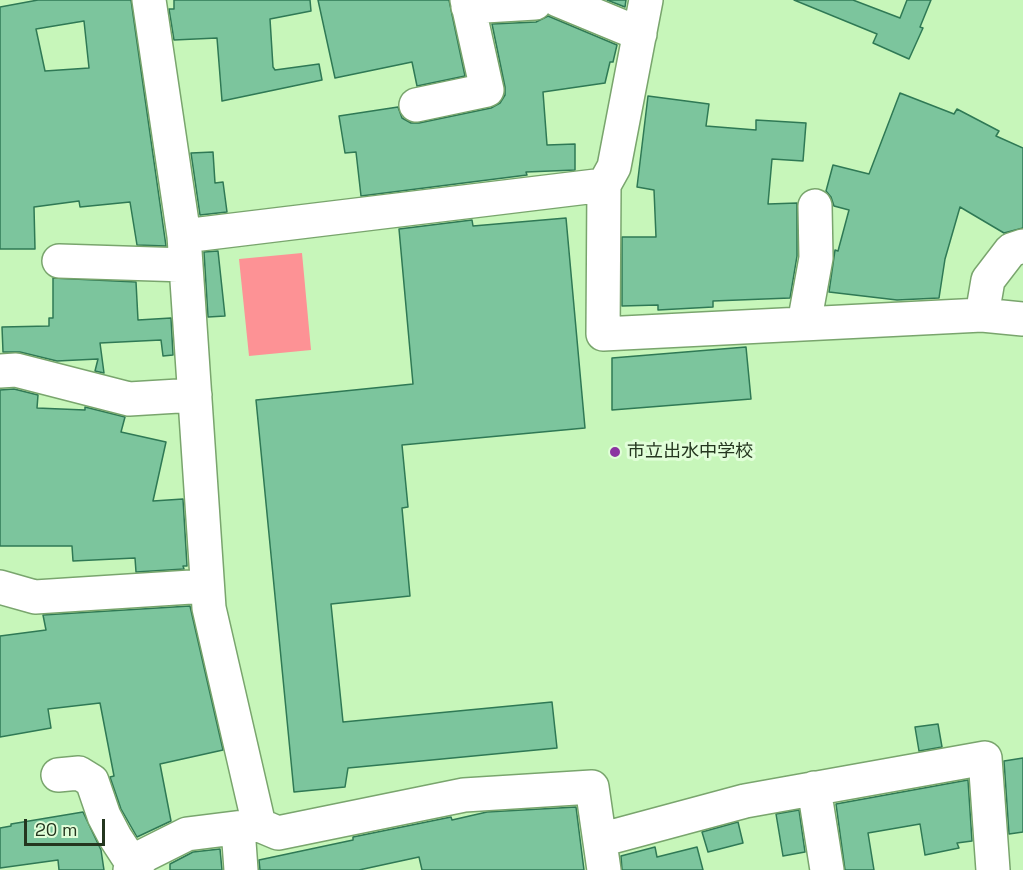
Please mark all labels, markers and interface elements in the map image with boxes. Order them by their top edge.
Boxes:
place label: 市立出水中学校 [627,441,753,463]
marker: 市立出水中学校 [608,445,622,459]
scale bar [27,807,108,845]
text: 20 m [35,818,78,841]

